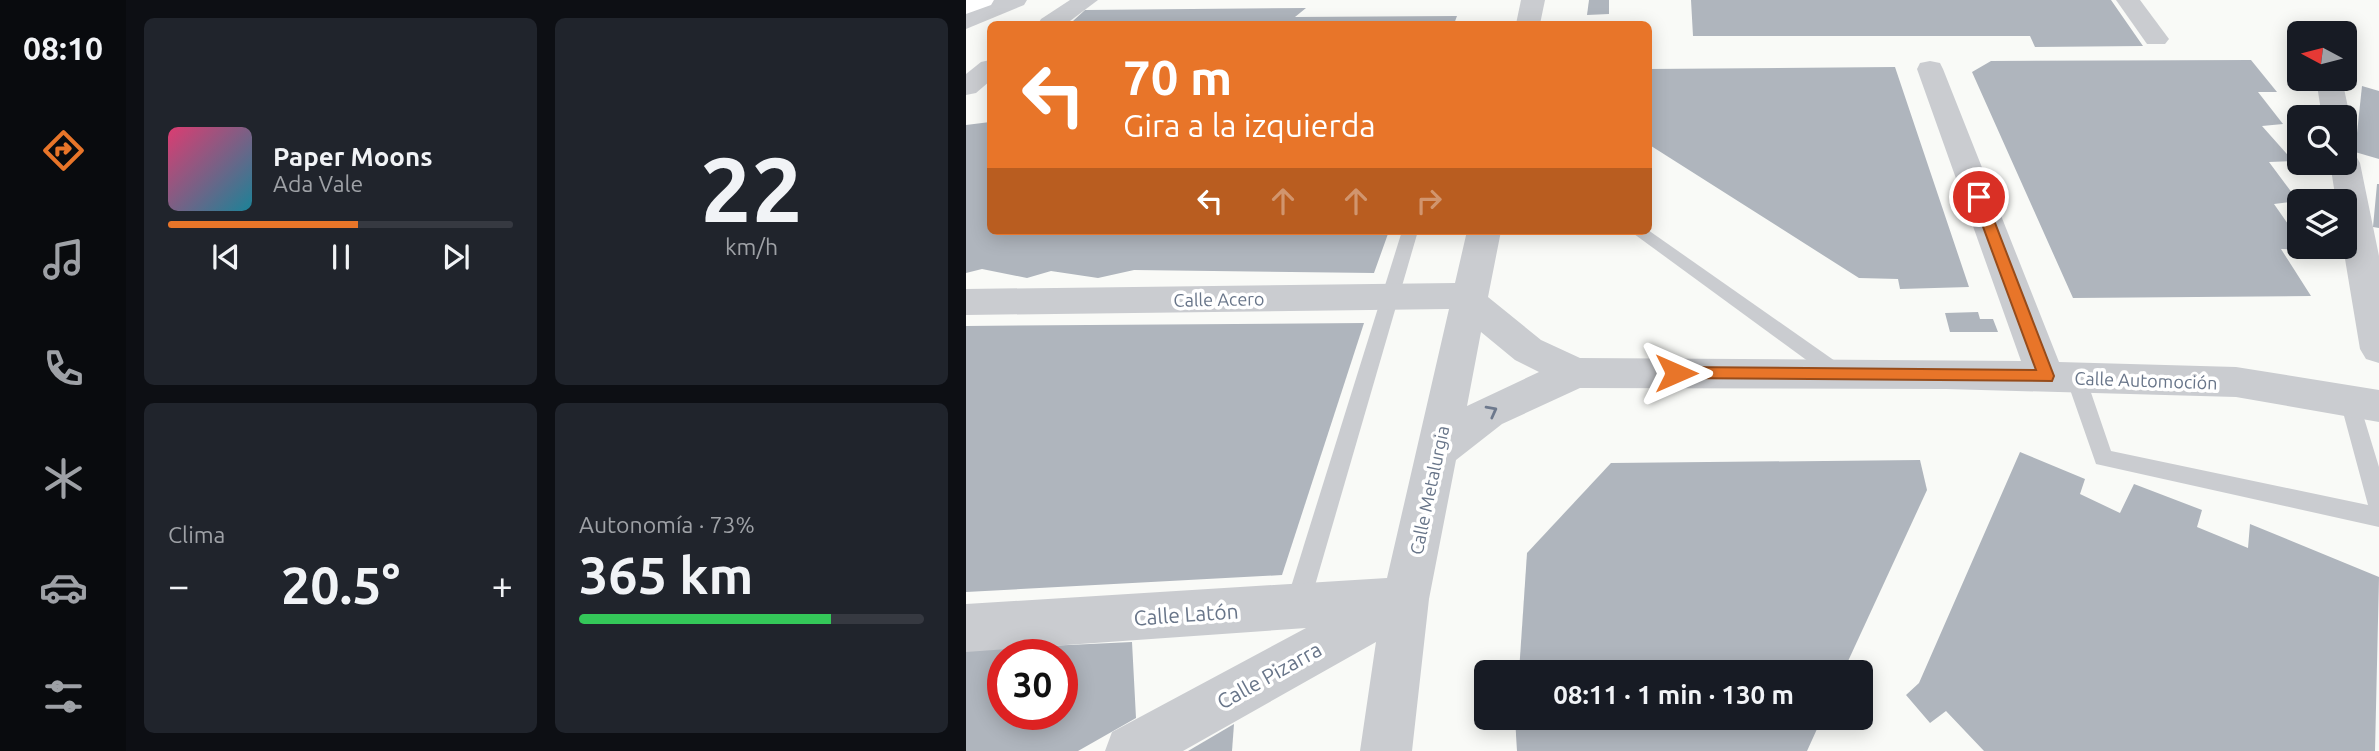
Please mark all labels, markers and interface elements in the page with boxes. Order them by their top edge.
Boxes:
north arrow [2287,21,2357,91]
map controls [2287,21,2357,259]
text: 08:10 [23,30,103,66]
icon: left [1008,49,1099,140]
text: 70 m [1123,49,1232,104]
button: search [2287,105,2357,175]
text: Gira a la izquierda [1123,107,1376,143]
icon: directions [39,126,88,175]
text: 22 [700,137,803,239]
text: Paper Moons [273,142,432,171]
pin [1949,167,2009,227]
text: Ada Vale [273,171,363,196]
icon: arrive [1960,178,1998,216]
icon: left [1191,182,1229,220]
icon: ahead [1264,182,1302,220]
icon: ahead [1337,182,1375,220]
icon: right [1410,182,1448,220]
button: layers [2287,189,2357,259]
text: km/h [725,234,778,259]
icon: music [39,235,88,284]
icon: previous [207,238,245,276]
icon: pause [322,238,360,276]
icon: next [437,238,475,276]
street label: Calle Acero [1173,288,1265,310]
position arrow [1639,336,1713,410]
icon: phone [39,344,88,393]
street label: Calle Automoción [2074,368,2218,392]
one-way arrow [1485,406,1497,420]
street label: Calle Metalurgia [1406,424,1452,556]
icon: climate [39,454,88,503]
text: Autonomía · 73% [579,512,755,537]
text: Clima [168,522,225,547]
text: 365 km [579,546,753,604]
text: 20.5° [281,556,400,614]
icon: car [39,563,88,612]
text: − [168,564,189,606]
text: + [492,564,513,606]
street label: Calle Latón [1133,598,1239,630]
street label: Calle Pizarra [1213,636,1325,714]
speed limit sign: 30 [987,639,1078,730]
icon: filters [39,672,88,721]
text: 08:11 · 1 min · 130 m [1553,680,1794,709]

